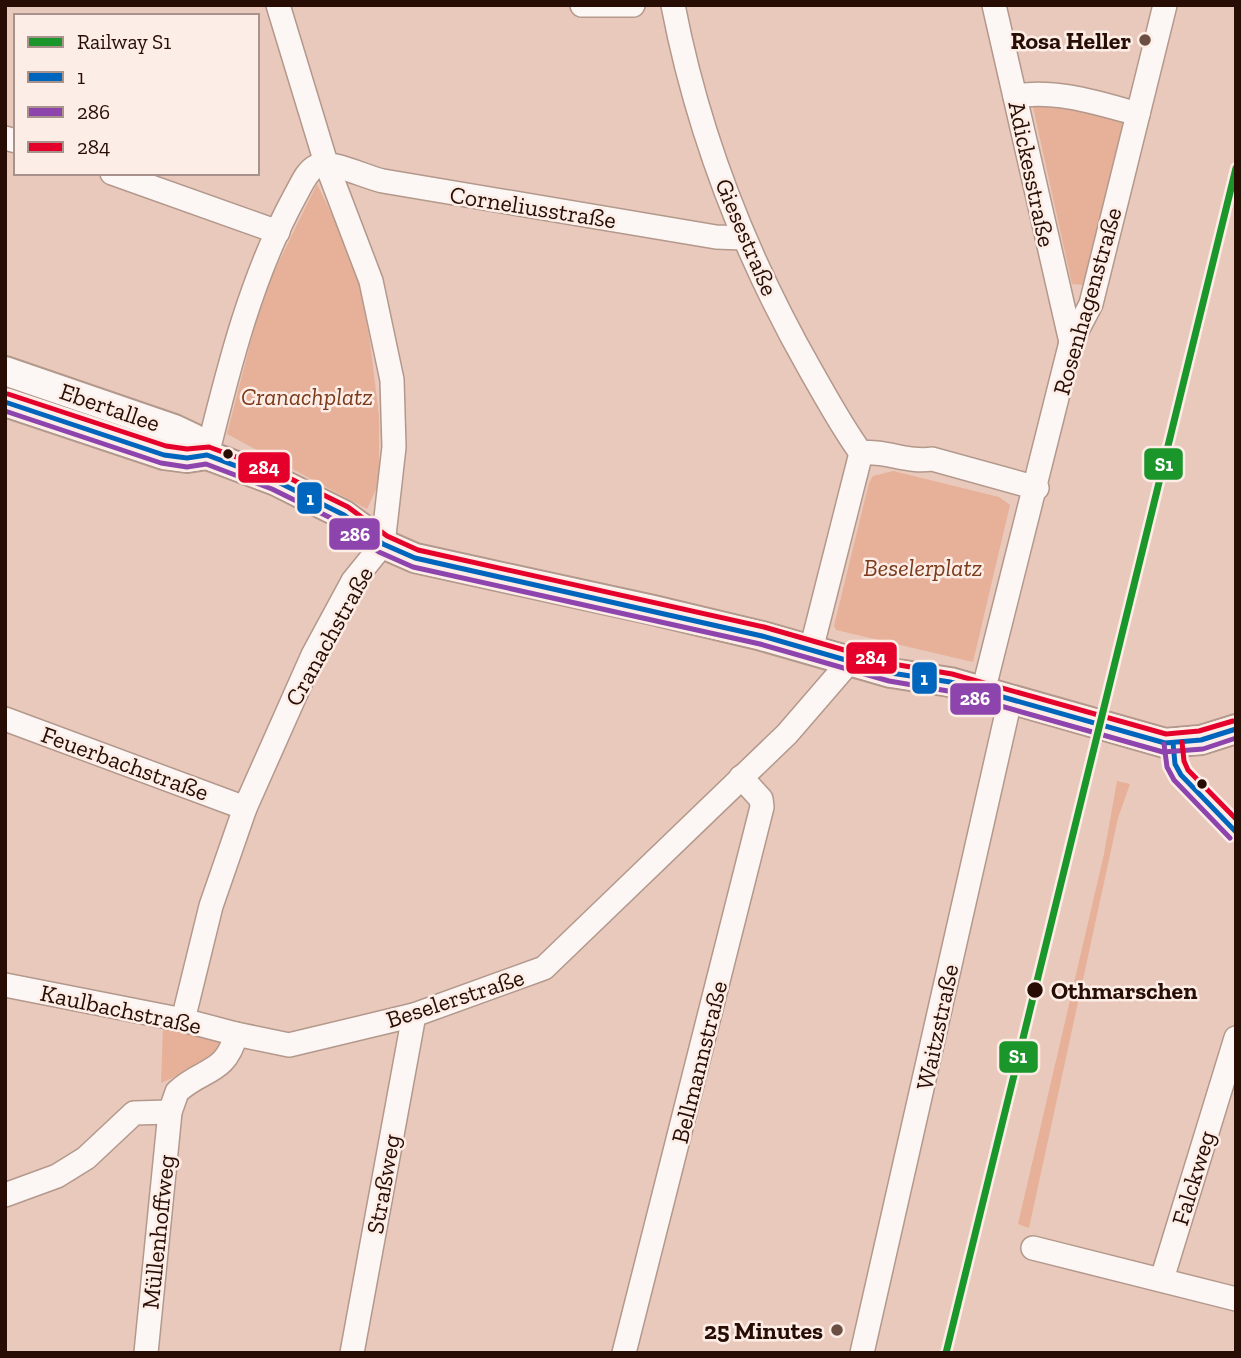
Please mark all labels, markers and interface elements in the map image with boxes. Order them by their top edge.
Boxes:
legend [14,14,259,175]
place label: Rosa Heller [1010,26,1131,55]
text: Railway S1 [77,29,171,54]
marker: Rosa Heller [1137,32,1153,48]
text: 1 [77,64,85,89]
text: 286 [77,99,110,124]
street label: Adickesstraße [1002,99,1062,249]
text: 284 [77,134,110,159]
street label: Giesestraße [709,174,785,300]
street label: Corneliusstraße [448,180,618,234]
street label: Rosenhagenstraße [1046,204,1128,398]
street label: Ebertallee [56,376,164,438]
park label: Cranachplatz [241,382,373,411]
unlabelled marker [221,447,235,461]
line badge: S1 [1143,447,1184,481]
line badge: 284 [237,451,291,484]
text: S1 [1155,453,1173,476]
text: 284 [248,456,280,479]
line badge: 1 [296,481,323,515]
text: 1 [306,487,314,510]
line badge: 286 [328,517,381,551]
text: 286 [340,523,370,546]
park label: Beselerplatz [864,553,982,582]
street label: Cranachstraße [279,561,379,711]
line badge: 284 [845,641,898,675]
text: 284 [855,646,887,669]
line badge: 1 [911,661,938,695]
text: 1 [920,667,928,690]
line badge: 286 [949,682,1002,716]
text: 286 [960,687,990,710]
street label: Feuerbachstraße [37,719,213,807]
unlabelled marker [1195,777,1209,791]
street label: Beselerstraße [382,962,528,1034]
street label: Waitzstraße [910,962,964,1092]
place label: Othmarschen [1051,976,1197,1005]
street label: Kaulbachstraße [38,978,204,1040]
street label: Bellmannstraße [665,978,733,1146]
marker: Othmarschen [1025,980,1045,1000]
line badge: S1 [998,1040,1039,1074]
text: S1 [1009,1045,1027,1068]
street label: Falckweg [1165,1127,1221,1229]
street label: Straßweg [360,1132,406,1236]
street label: Müllenhoffweg [135,1153,181,1311]
place label: 25 Minutes [704,1316,823,1345]
marker: 25 Minutes [829,1322,845,1338]

